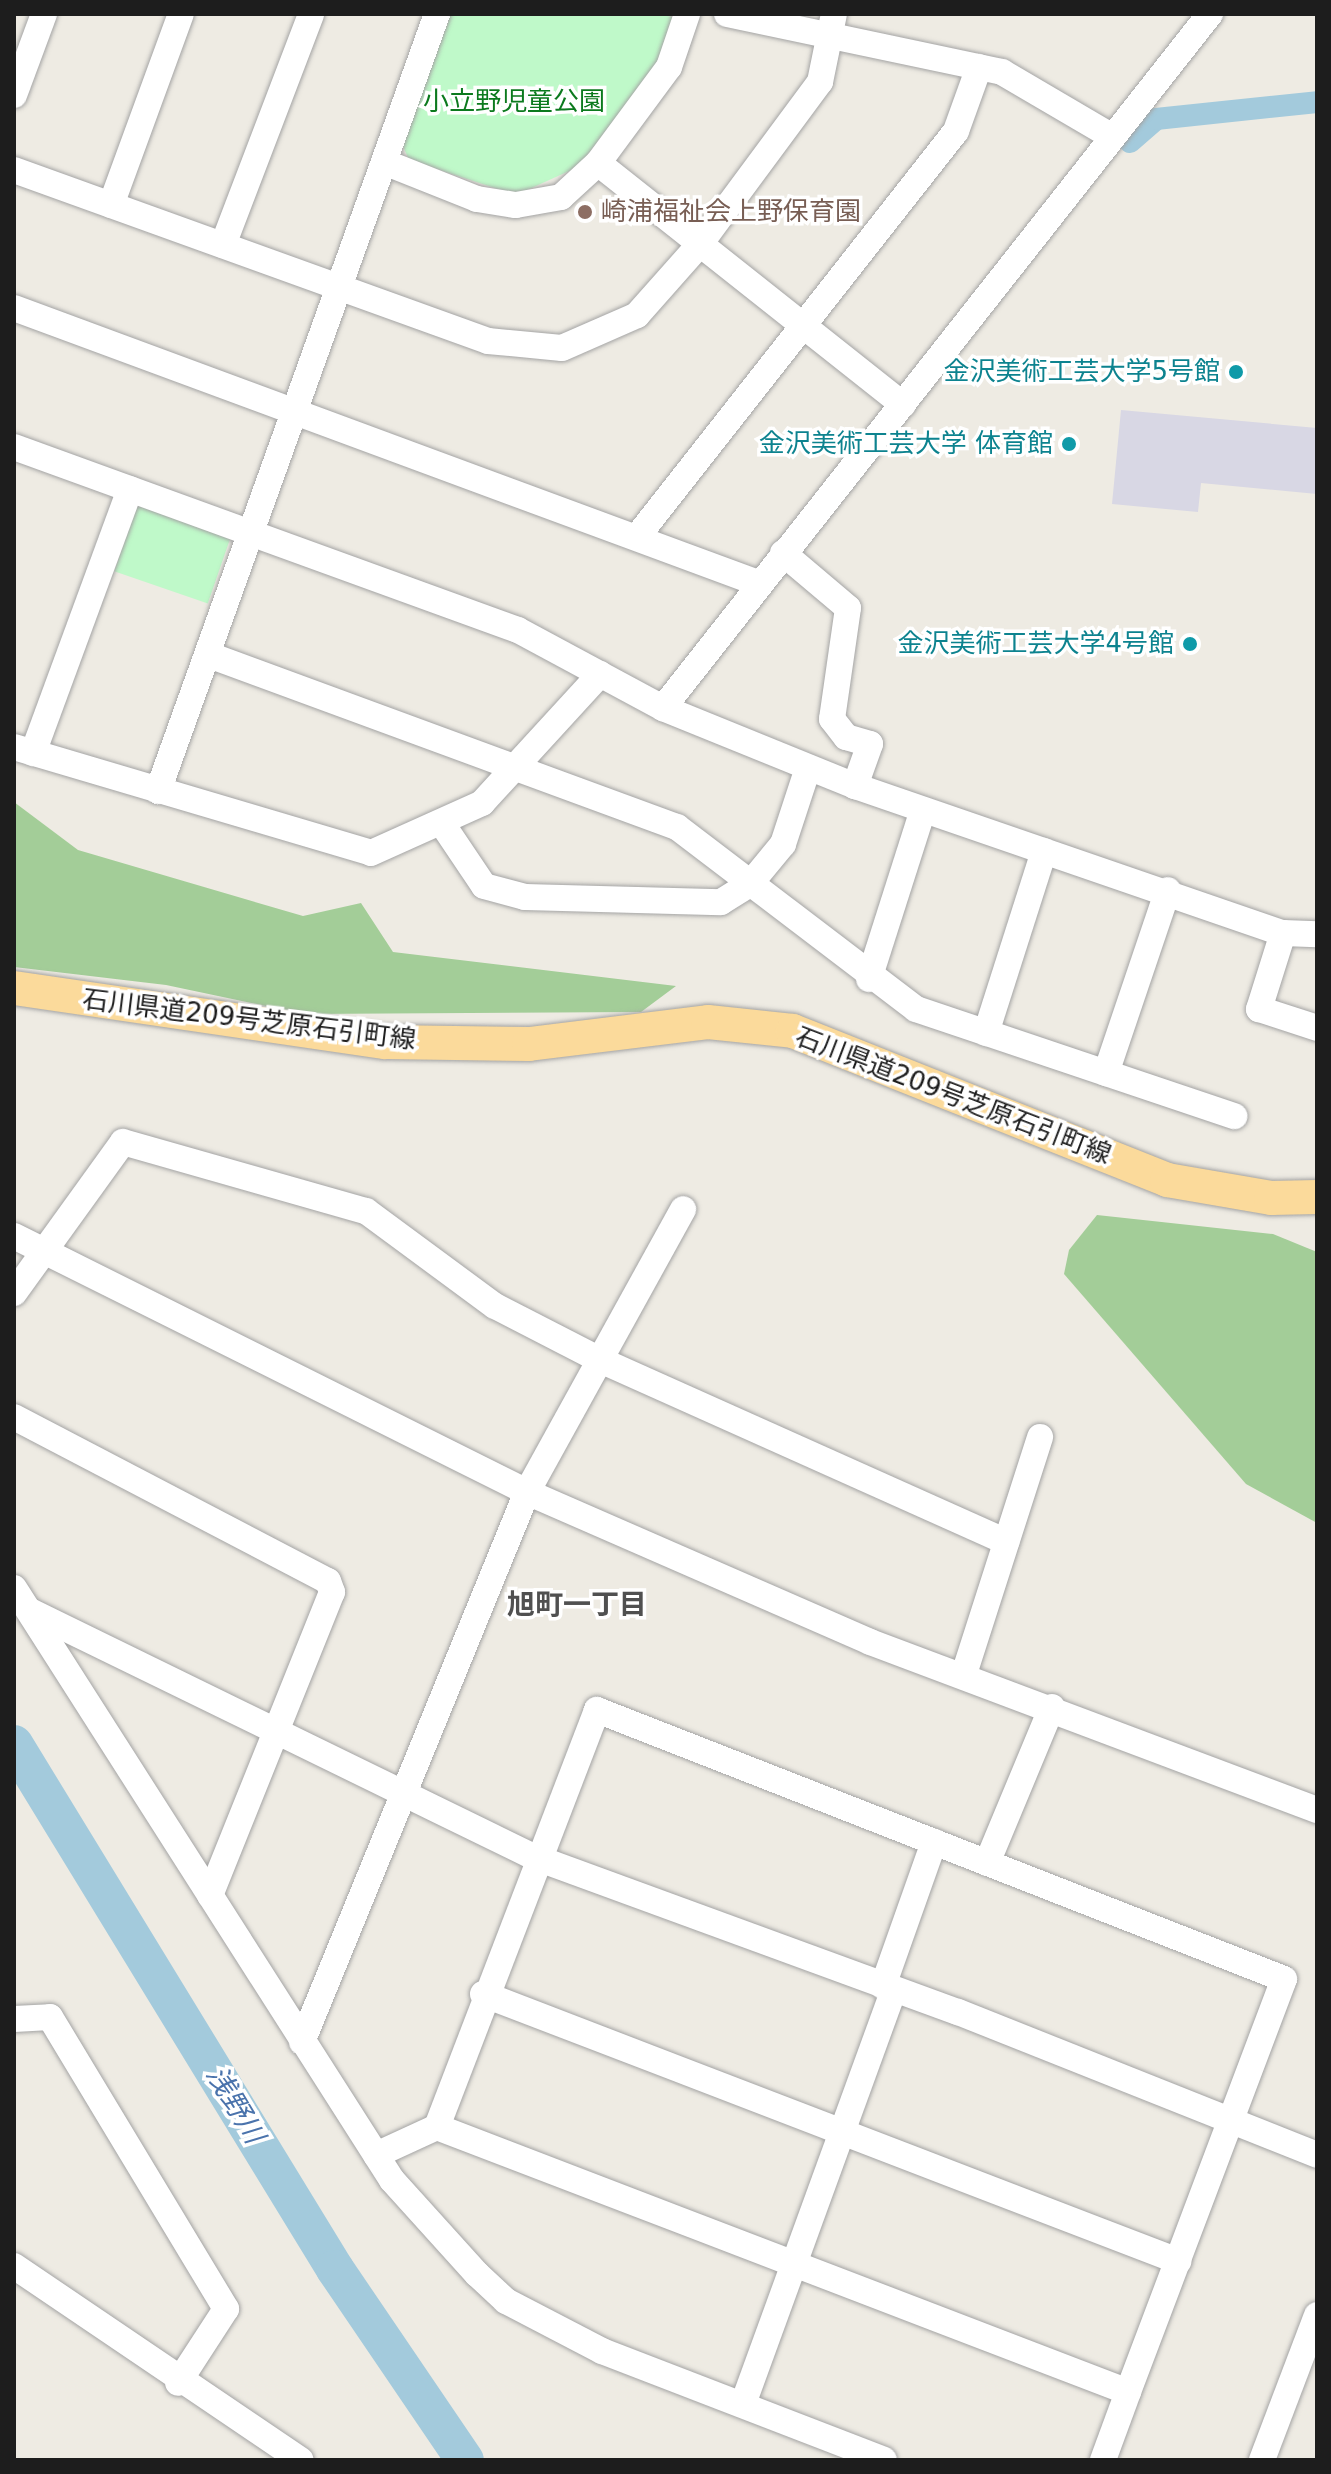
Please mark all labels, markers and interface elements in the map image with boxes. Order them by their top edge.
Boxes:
park label: 小立野児童公園 [423,86,605,118]
place label: 崎浦福祉会上野保育園 [601,196,861,228]
marker: 崎浦福祉会上野保育園 [576,203,594,221]
place label: 金沢美術工芸大学5号館 [943,356,1220,388]
marker: 金沢美術工芸大学5号館 [1227,363,1245,381]
place label: 金沢美術工芸大学 体育館 [759,428,1053,460]
marker: 金沢美術工芸大学 体育館 [1060,435,1078,453]
place label: 金沢美術工芸大学4号館 [897,628,1174,660]
marker: 金沢美術工芸大学4号館 [1181,635,1199,653]
street label: 石川県道209号芝原石引町線 [81,984,417,1056]
street label: 石川県道209号芝原石引町線 [791,1021,1115,1171]
district label: 旭町一丁目 [507,1588,647,1622]
water label: 浅野川 [199,2060,271,2150]

